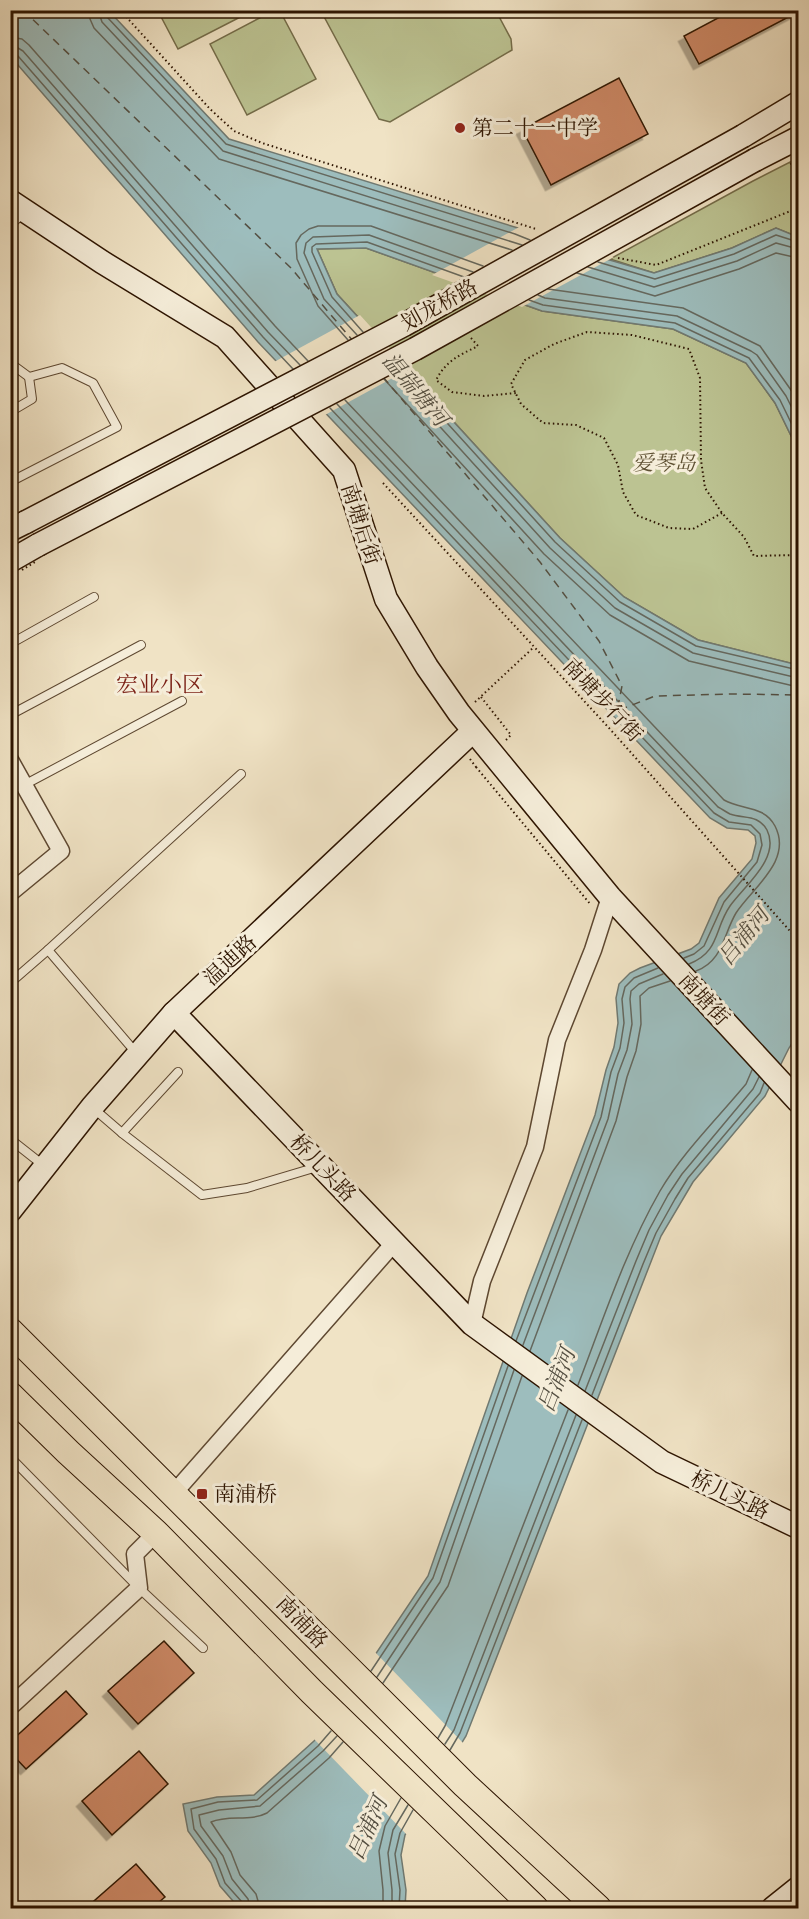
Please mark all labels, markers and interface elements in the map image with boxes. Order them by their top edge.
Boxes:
place label: 第二十一中学 [472,114,598,142]
marker: 第二十一中学 [453,121,467,135]
street label: 划龙桥路 [395,272,483,338]
water label: 温瑞塘河 [375,346,458,436]
park label: 爱琴岛 [633,449,696,477]
street label: 南塘后街 [335,480,387,568]
street label: 南塘步行街 [557,652,649,748]
district label: 宏业小区 [116,670,204,700]
water label: 吕浦河 [711,898,779,972]
street label: 温迪路 [197,928,263,992]
street label: 南塘街 [672,966,736,1032]
street label: 桥儿头路 [284,1128,362,1208]
water label: 吕浦河 [531,1340,584,1417]
street label: 桥儿头路 [686,1465,774,1525]
place label: 南浦桥 [214,1480,277,1508]
marker: 南浦桥 [195,1487,209,1501]
street label: 南浦路 [270,1590,334,1654]
water label: 吕浦河 [341,1789,397,1865]

